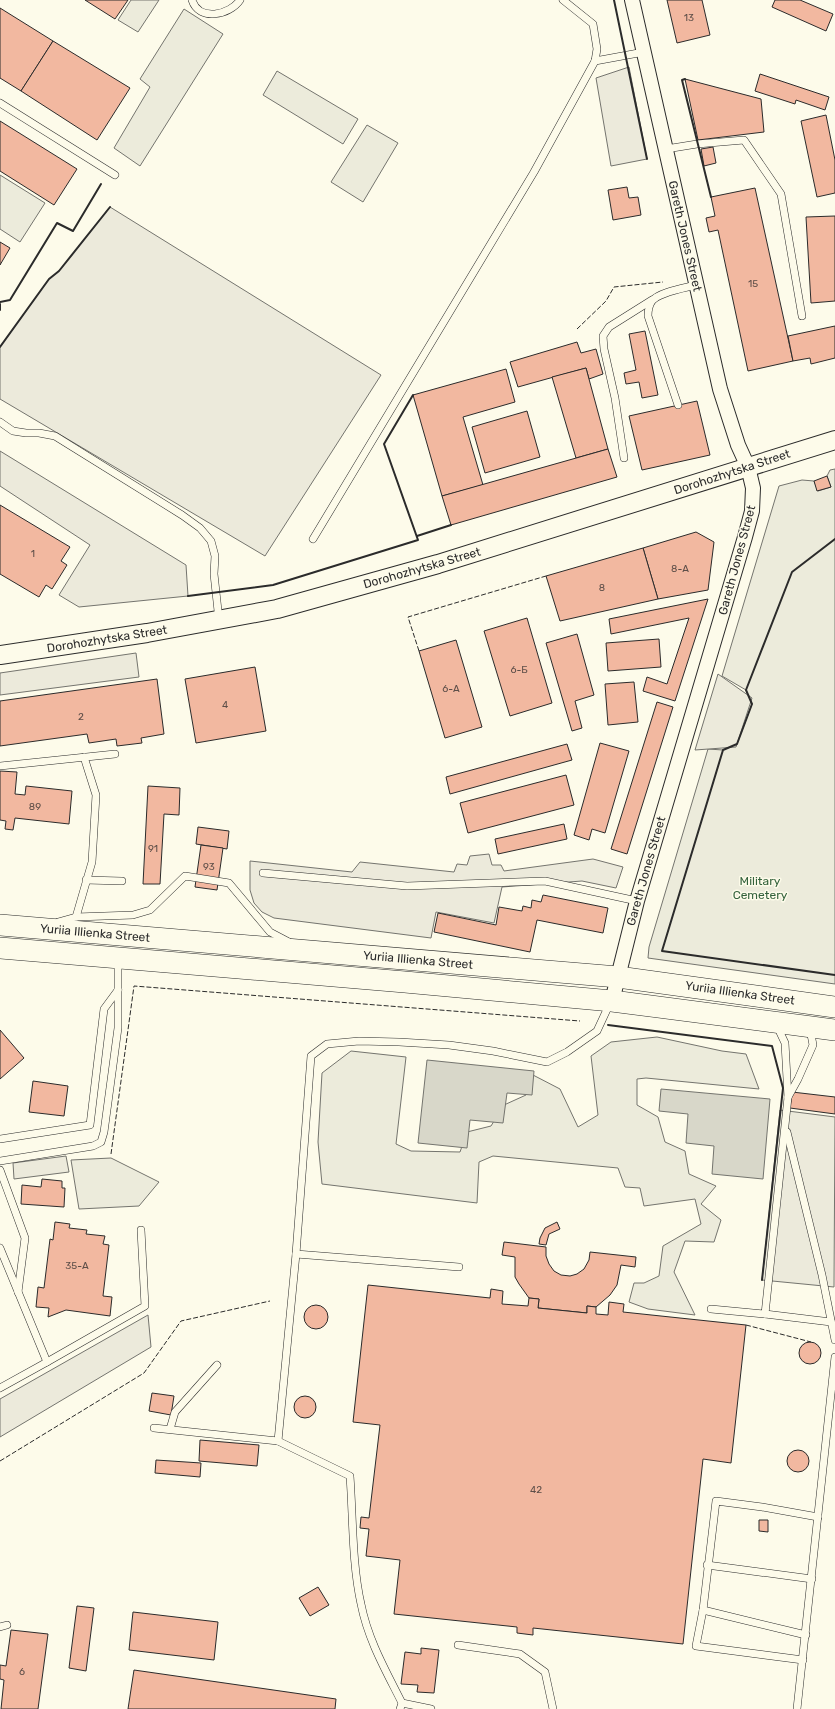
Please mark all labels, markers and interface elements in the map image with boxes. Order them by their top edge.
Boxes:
house number: 13 [684,12,694,24]
street label: Gareth Jones Street [665,179,705,293]
house number: 15 [748,278,758,290]
street label: Dorohozhytska Street [672,446,792,497]
street label: Gareth Jones Street [716,503,758,616]
street label: Dorohozhytska Street [362,544,483,591]
house number: 1 [31,548,35,560]
house number: 8-А [671,563,689,575]
house number: 8 [599,582,605,594]
street label: Dorohozhytska Street [46,623,168,655]
house number: 6-Б [510,664,528,676]
house number: 6-А [442,683,460,695]
house number: 4 [222,699,228,711]
house number: 2 [78,711,84,723]
house number: 89 [29,801,41,813]
street label: Gareth Jones Street [624,814,668,927]
house number: 91 [148,843,158,855]
house number: 93 [203,861,215,873]
park label: Military Cemetery [733,874,788,902]
street label: Yuriia Illienka Street [39,921,151,945]
street label: Yuriia Illienka Street [362,948,474,972]
street label: Yuriia Illienka Street [684,978,796,1008]
house number: 35-А [65,1260,89,1272]
house number: 42 [530,1484,542,1496]
house number: 6 [19,1666,25,1678]

